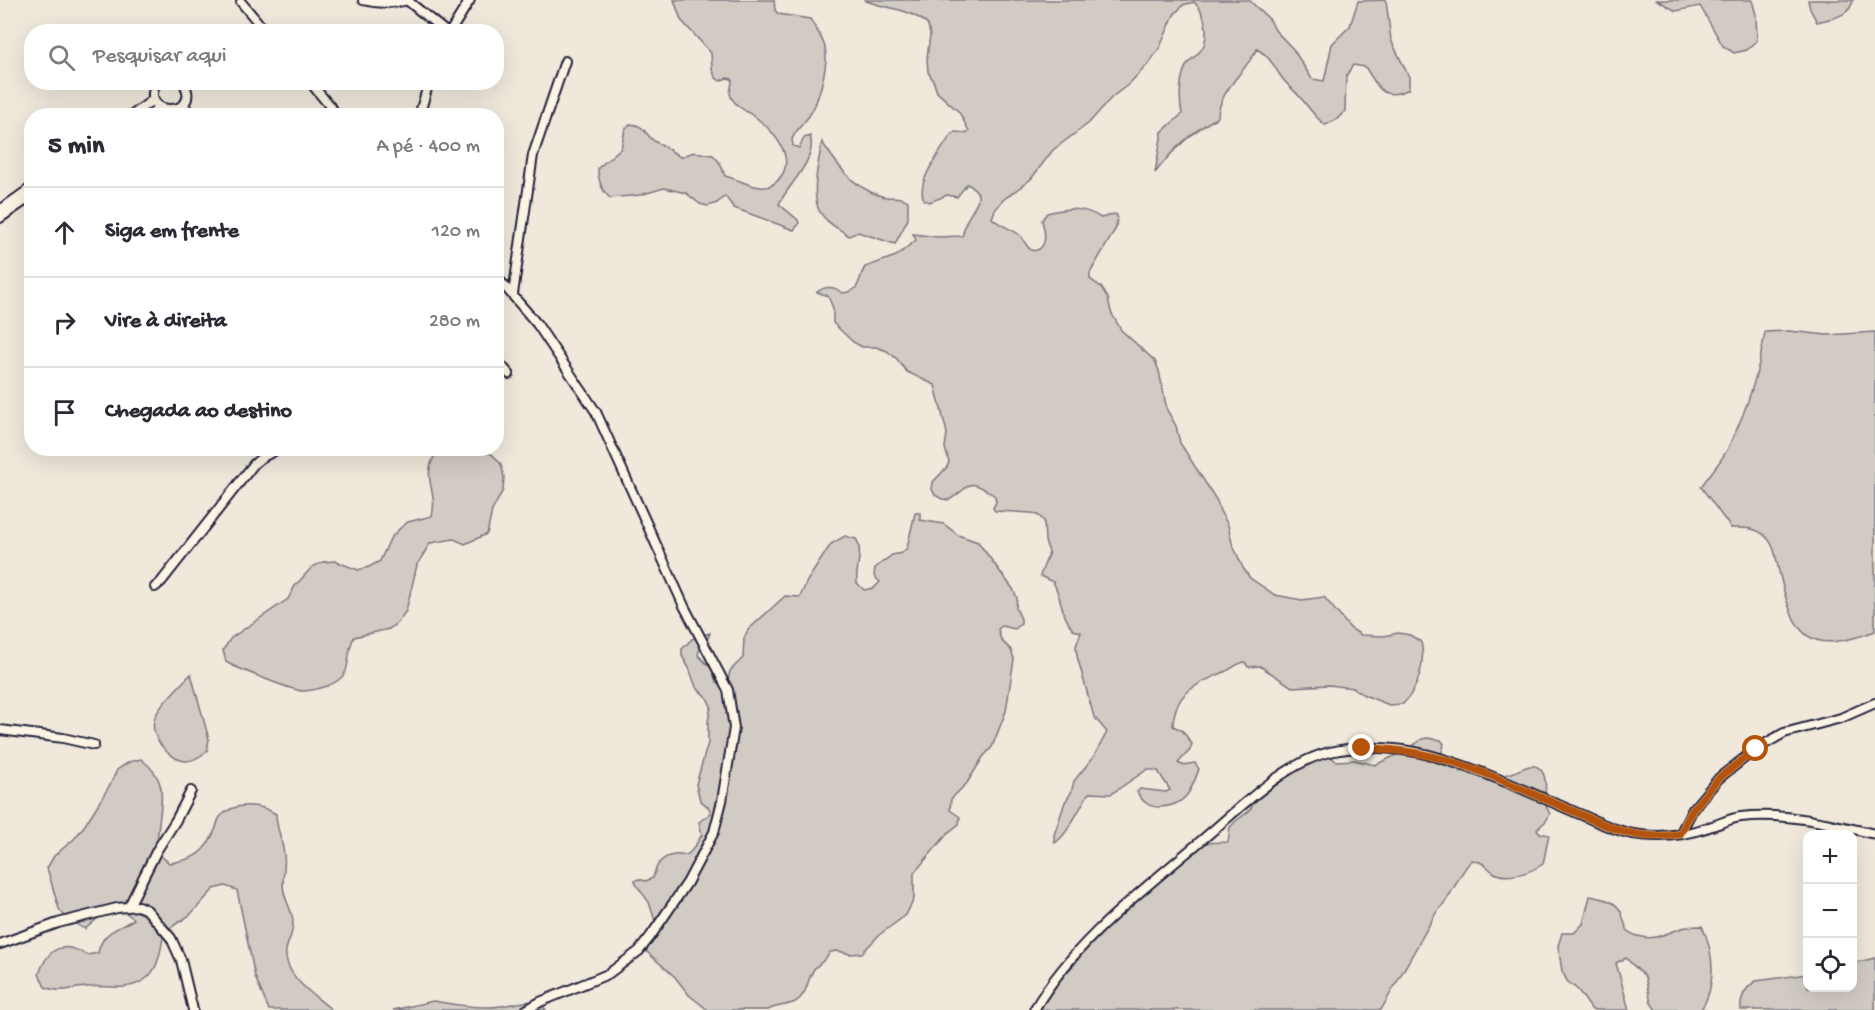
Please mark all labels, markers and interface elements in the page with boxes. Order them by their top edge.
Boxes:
search box [24,24,504,90]
icon: search [45,41,78,74]
text: Pesquisar aqui [93,44,227,70]
text: 5 min [48,132,104,163]
text: A pé · 400 m [376,136,480,159]
icon: ahead [48,216,81,249]
text: Siga em frente [105,219,239,245]
text: 120 m [432,221,480,244]
icon: right [48,306,81,339]
text: Vire à direita [105,309,227,335]
text: 280 m [429,311,480,334]
icon: arrive [48,396,81,429]
text: Chegada ao destino [105,399,292,425]
route end [1348,734,1374,760]
route start [1742,735,1768,761]
map controls [1803,830,1857,992]
button: + [1803,830,1857,884]
button: − [1803,884,1857,938]
button: locate [1803,938,1857,992]

